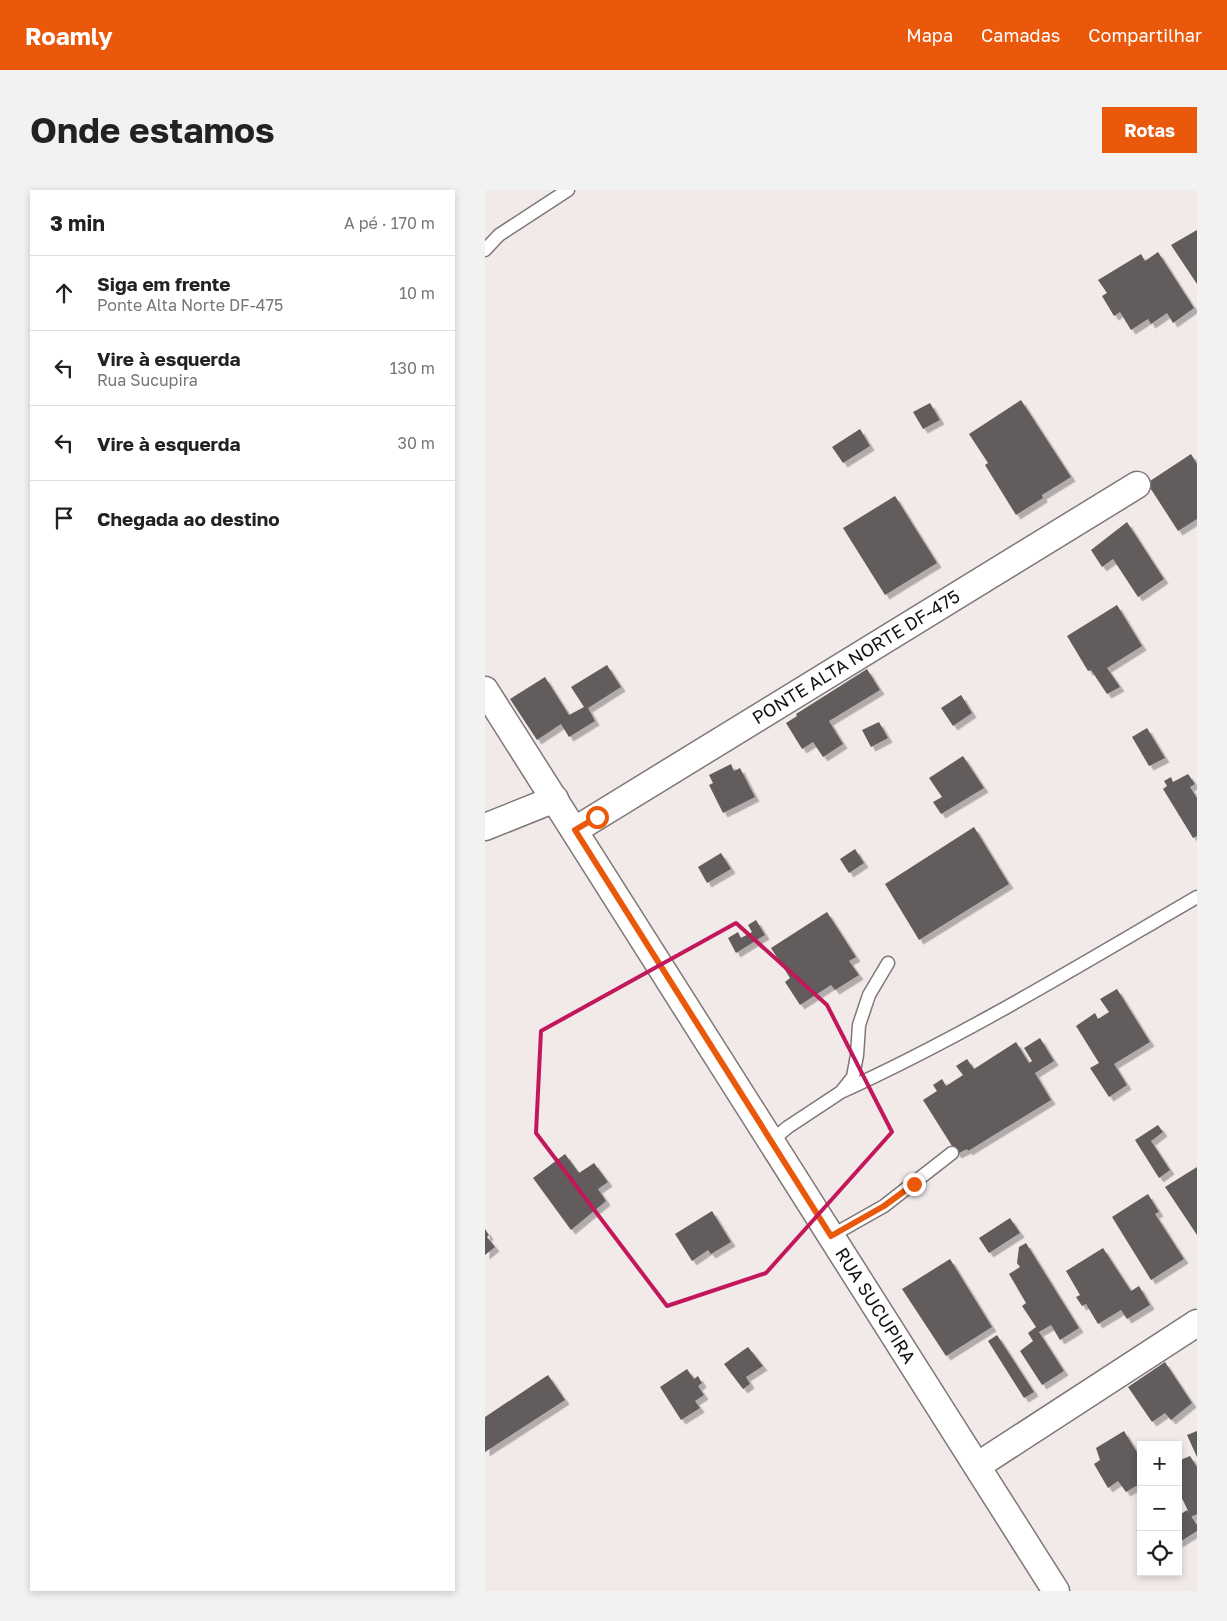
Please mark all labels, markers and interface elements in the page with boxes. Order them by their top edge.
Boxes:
text: Roamly [25,21,113,50]
text: Mapa [906,24,953,46]
text: Camadas [981,24,1060,46]
text: Compartilhar [1088,24,1202,46]
button: Rotas [1102,107,1197,153]
text: Onde estamos [30,109,275,151]
text: 3 min [50,210,105,236]
text: A pé · 170 m [344,213,435,233]
text: Siga em frente [97,272,231,295]
icon: ahead [50,279,78,307]
text: 10 m [399,283,435,303]
text: Ponte Alta Norte DF-475 [97,295,283,315]
text: Vire à esquerda [97,347,240,370]
icon: left [50,354,78,382]
text: 130 m [390,358,435,378]
text: Rua Sucupira [97,370,198,390]
icon: left [50,429,78,457]
text: Vire à esquerda [97,432,240,455]
text: 30 m [398,433,435,453]
icon: arrive [50,504,78,532]
text: Chegada ao destino [97,507,280,530]
street label: PONTE ALTA NORTE DF-475 [748,584,964,729]
route start [586,806,609,829]
route end [903,1173,926,1196]
street label: RUA SUCUPIRA [831,1243,921,1367]
map controls [1137,1441,1182,1576]
button: + [1137,1441,1182,1486]
button: − [1137,1486,1182,1531]
button: locate [1137,1531,1182,1576]

